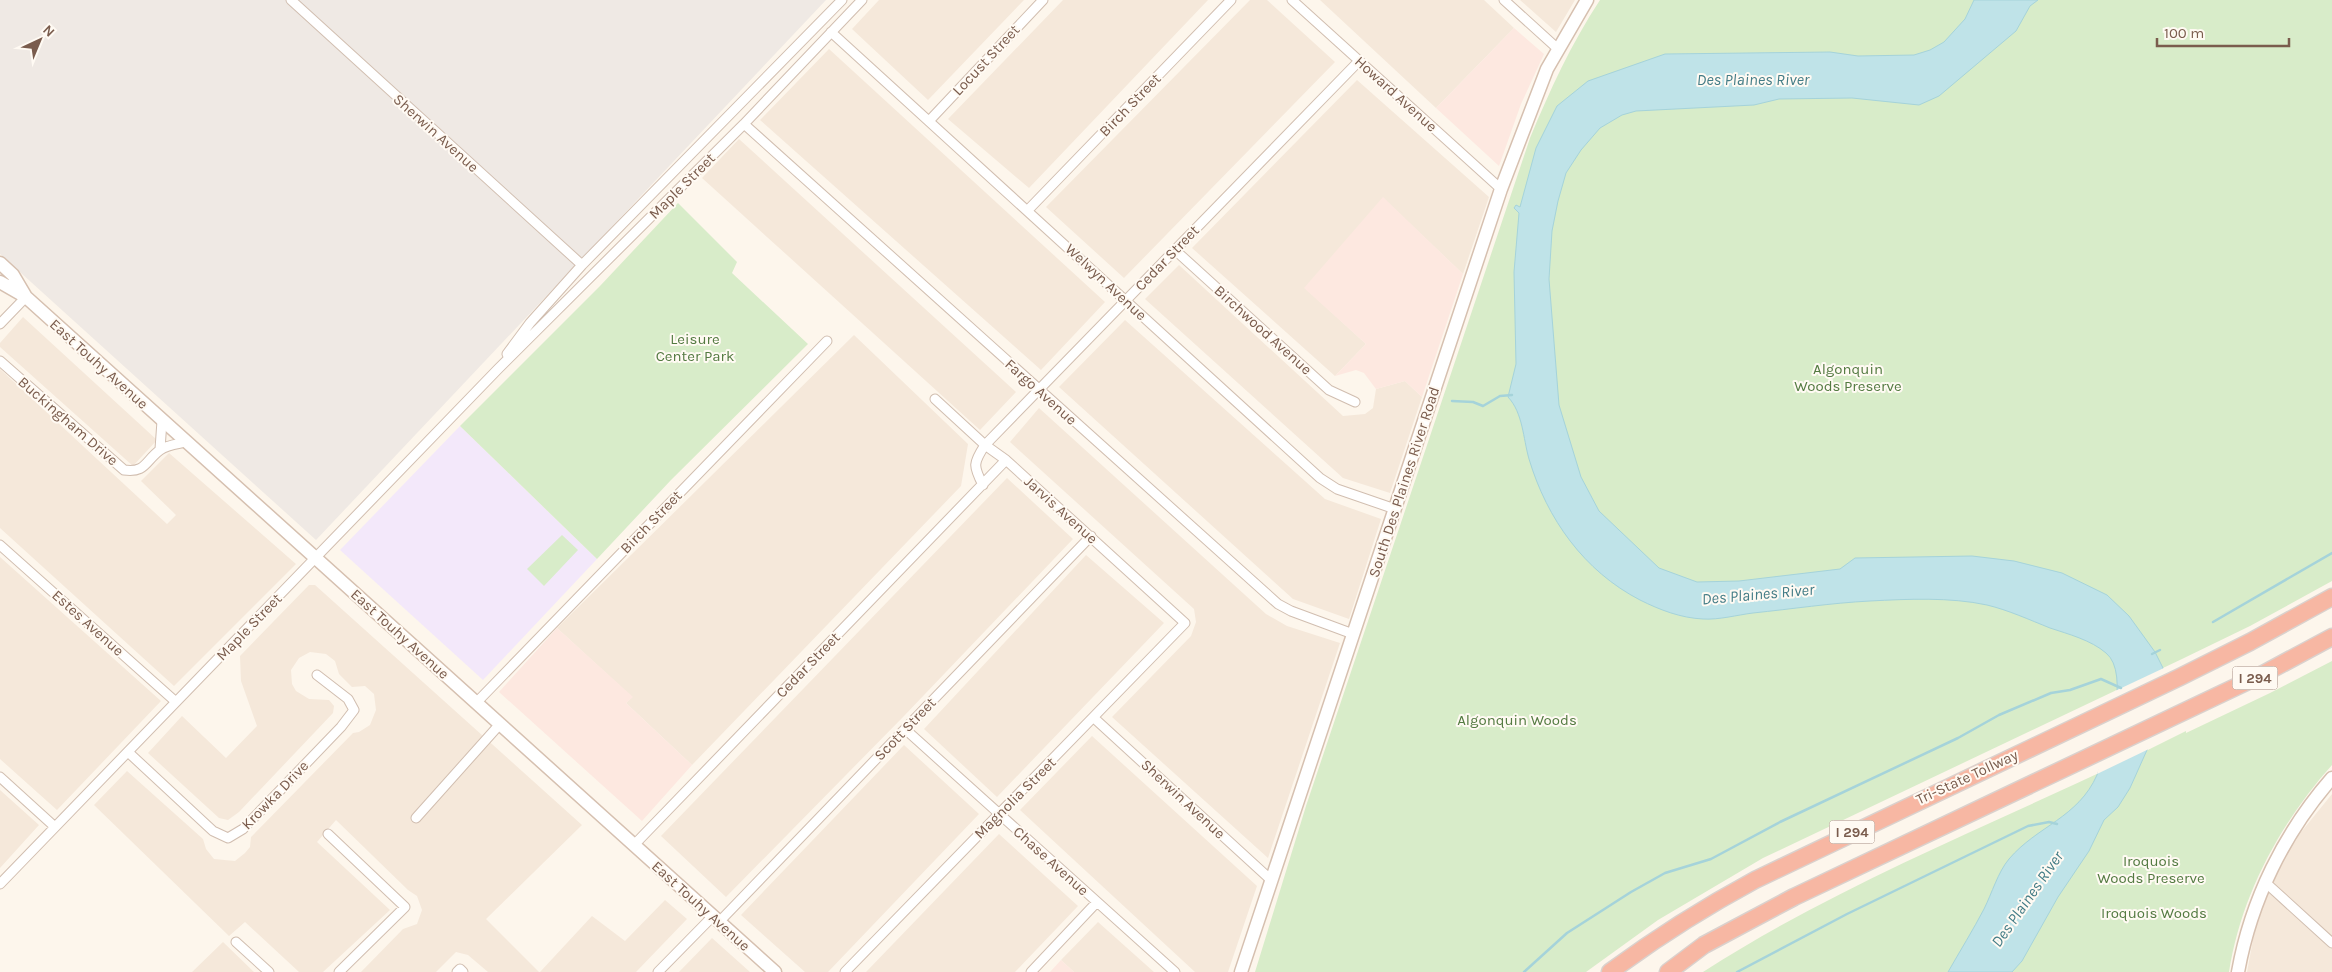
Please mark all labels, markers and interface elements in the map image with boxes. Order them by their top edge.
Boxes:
north arrow [15,15,65,65]
scale bar [2157,15,2290,47]
text: N [39,21,58,41]
street label: Locust Street [949,21,1024,99]
text: 100 m [2164,24,2204,42]
street label: Howard Avenue [1351,52,1441,136]
street label: Birch Street [1095,69,1165,140]
water label: Des Plaines River [1697,70,1810,89]
street label: Sherwin Avenue [390,90,482,176]
street label: Maple Street [645,149,719,223]
street label: Cedar Street [1131,221,1203,295]
street label: Welwyn Avenue [1062,240,1150,324]
street label: Birchwood Avenue [1210,281,1316,379]
street label: East Touhy Avenue [46,315,152,413]
park label: Leisure Center Park [656,330,734,365]
street label: Fargo Avenue [1001,355,1081,429]
park label: Algonquin Woods Preserve [1794,360,1902,395]
street label: Buckingham Drive [14,373,122,469]
street label: South Des Plaines River Road [1365,384,1443,580]
street label: Jarvis Avenue [1021,472,1101,548]
street label: Birch Street [616,486,686,557]
water label: Des Plaines River [1701,580,1815,608]
street label: East Touhy Avenue [347,585,453,683]
street label: Estes Avenue [48,586,128,660]
street label: Maple Street [213,589,286,664]
street label: Cedar Street [772,628,844,702]
road number: I 294 [2232,666,2278,690]
street label: Scott Street [870,693,940,764]
park label: Algonquin Woods [1457,711,1577,729]
street label: Tri-State Tollway [1913,746,2021,808]
street label: Magnolia Street [970,753,1060,843]
street label: Sherwin Avenue [1137,755,1229,843]
street label: Krowka Drive [238,757,312,833]
road number: I 294 [1830,820,1874,844]
street label: Chase Avenue [1010,823,1092,899]
water label: Des Plaines River [1987,847,2067,951]
park label: Iroquois Woods Preserve [2097,852,2205,887]
street label: East Touhy Avenue [648,857,754,955]
park label: Iroquois Woods [2101,904,2207,922]

